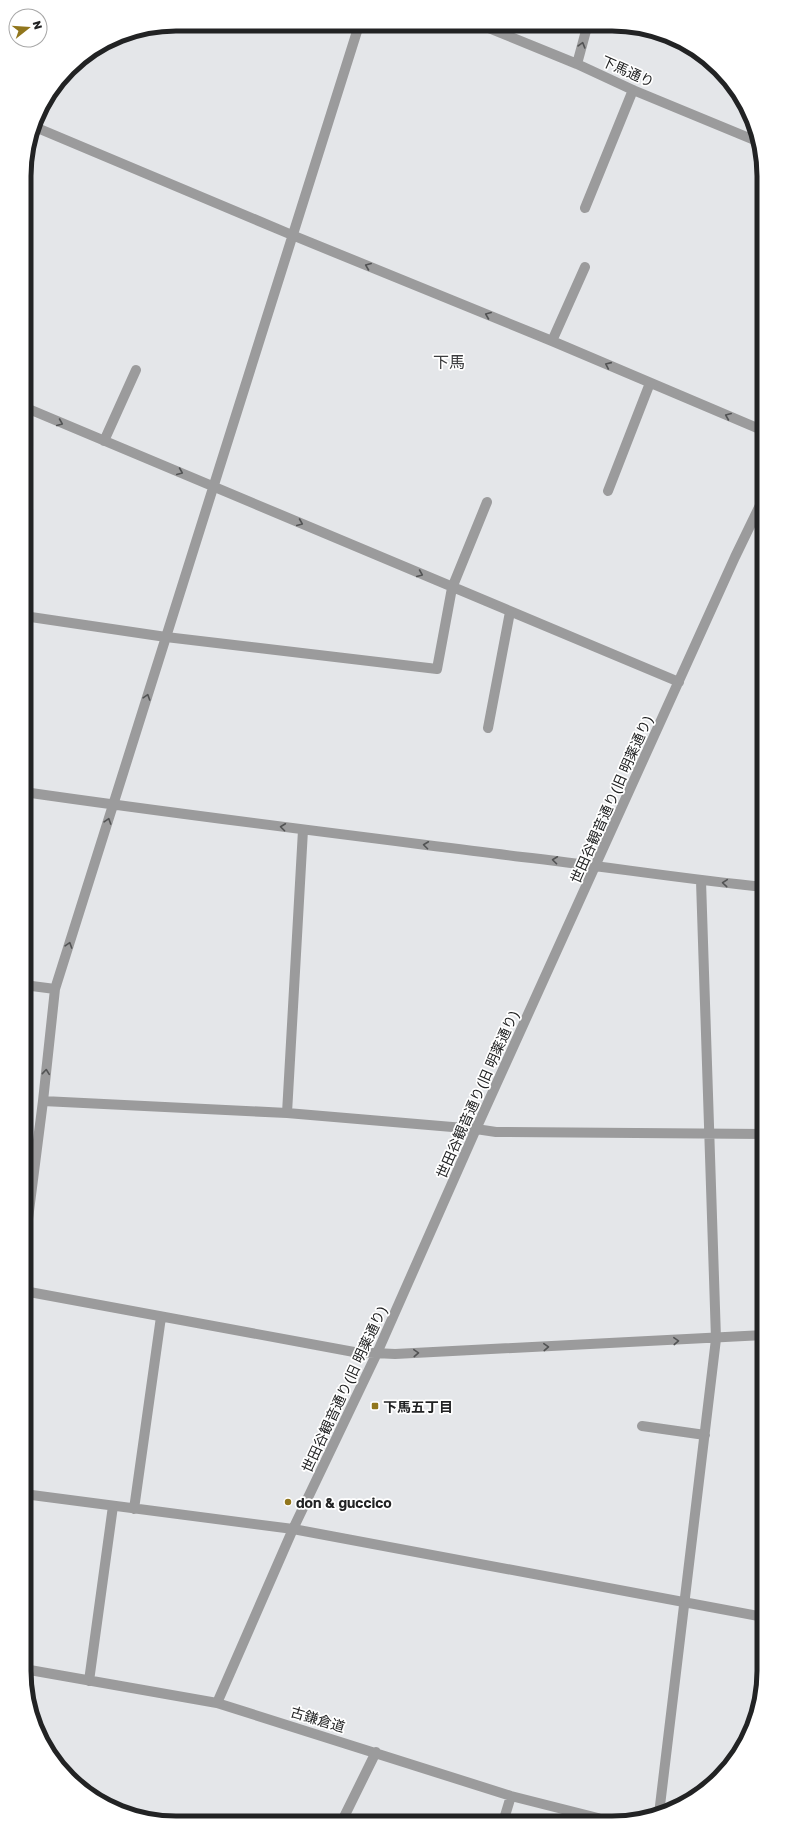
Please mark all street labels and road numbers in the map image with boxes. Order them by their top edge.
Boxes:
street label: 下馬通り [599,52,657,90]
street label: 世田谷観音通り(旧 明薬通り) [566,712,656,886]
street label: 世田谷観音通り(旧 明薬通り) [432,1007,522,1181]
street label: 世田谷観音通り(旧 明薬通り) [298,1303,390,1475]
street label: 古鎌倉道 [289,1703,347,1735]

